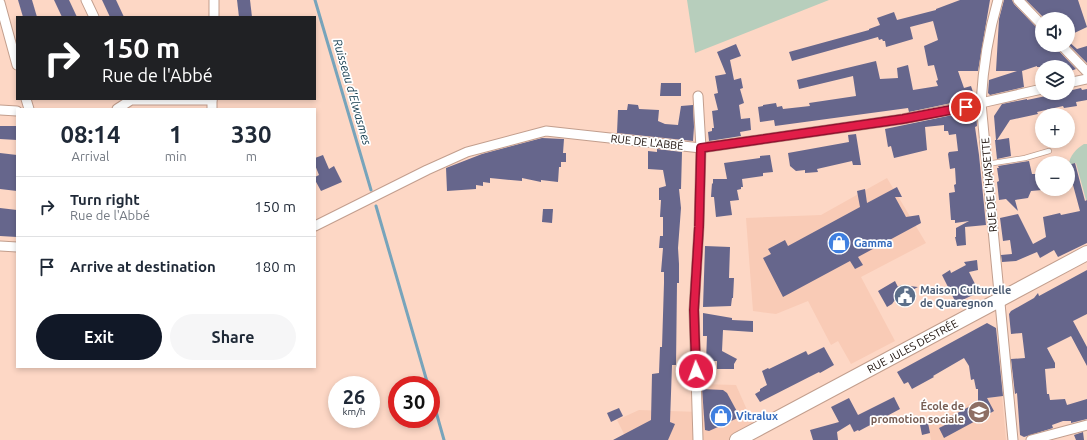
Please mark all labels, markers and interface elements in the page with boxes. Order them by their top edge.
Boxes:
map controls [1035,12,1075,196]
button: sound [1035,12,1075,52]
icon: right [36,32,88,84]
text: 150 m [102,32,180,63]
water label: Ruisseau d'Elwasmes [331,37,374,146]
button: layers [1035,60,1075,100]
text: Rue de l'Abbé [102,65,213,85]
pin [949,90,983,124]
icon: arrive [955,96,977,118]
button: + [1035,108,1075,148]
text: 08:14 [60,121,120,148]
text: 1 [169,121,182,148]
text: 330 [231,121,272,148]
street label: RUE DE L'ABBÉ [610,131,684,152]
street label: RUE DE L'HAISETTE [979,137,999,233]
text: Arrival [71,149,109,163]
text: min [165,149,187,163]
text: m [246,149,257,163]
button: − [1035,156,1075,196]
text: Turn right [70,191,140,208]
icon: right [36,196,58,218]
text: 150 m [254,198,296,215]
text: Rue de l'Abbé [70,208,150,222]
shop icon: Gamma [826,230,852,256]
place label: Gamma [854,237,893,249]
icon: arrive [36,256,58,278]
text: Arrive at destination [70,258,216,275]
text: 180 m [254,258,296,275]
public building icon: Maison Culturelle de Quaregnon [892,283,918,309]
place label: Maison Culturelle de Quaregnon [920,284,1011,309]
button: Exit [36,314,162,360]
button: Share [170,314,296,360]
street label: RUE JULES DESTRÉE [865,317,960,375]
position arrow [675,350,717,392]
speed limit sign: 30 [388,376,440,428]
text: 26 [343,385,365,408]
place label: École de promotion sociale [871,399,964,425]
school or university icon: École de promotion sociale [966,399,992,425]
shop icon: Vitralux [708,403,734,429]
text: km/h [342,406,366,417]
place label: Vitralux [736,410,778,422]

